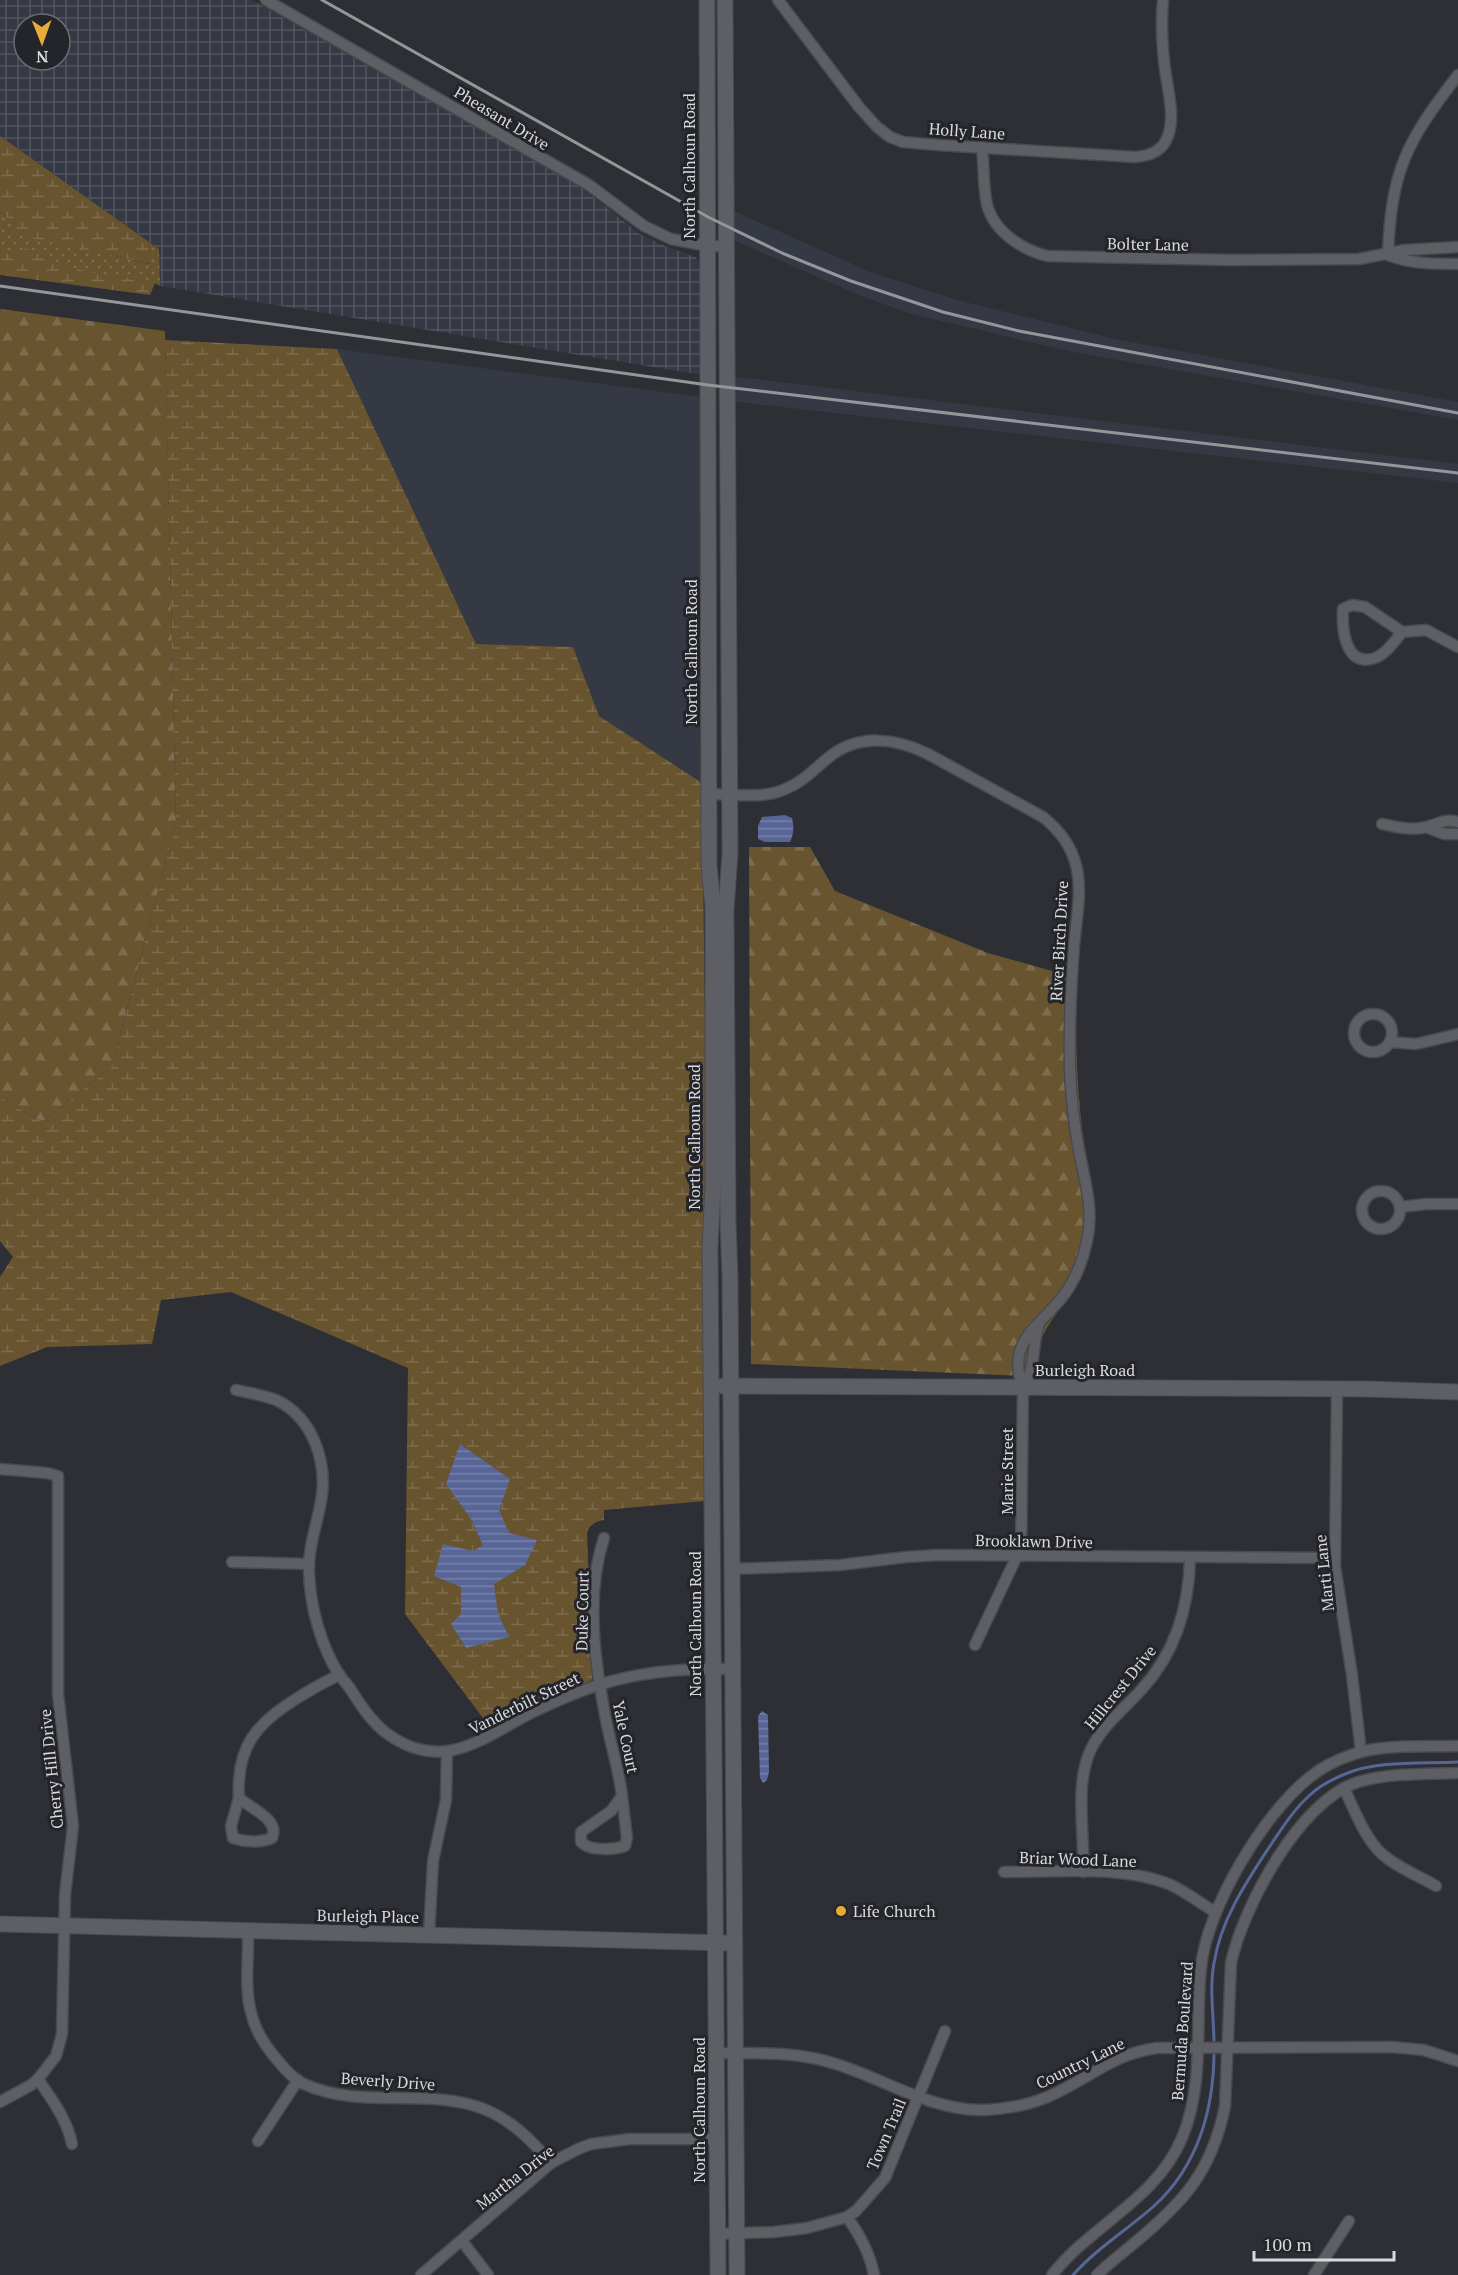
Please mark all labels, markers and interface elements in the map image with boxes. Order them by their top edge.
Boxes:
north arrow [12,12,72,72]
text: N [36,46,49,68]
street label: Pheasant Drive [450,81,554,155]
street label: North Calhoun Road [678,93,700,239]
street label: Holly Lane [928,117,1006,145]
street label: Bolter Lane [1107,232,1189,256]
street label: North Calhoun Road [680,579,702,725]
street label: River Birch Drive [1045,880,1073,1002]
street label: North Calhoun Road [683,1064,705,1210]
street label: Burleigh Road [1035,1359,1135,1381]
street label: Marie Street [996,1427,1018,1515]
street label: Brooklawn Drive [975,1529,1093,1553]
street label: Marti Lane [1309,1533,1339,1613]
street label: North Calhoun Road [684,1551,706,1697]
street label: Duke Court [570,1570,594,1651]
street label: Hillcrest Drive [1079,1640,1161,1734]
street label: Vanderbilt Street [465,1667,583,1739]
street label: Yale Court [608,1699,644,1775]
street label: Cherry Hill Drive [34,1708,68,1830]
street label: Briar Wood Lane [1019,1846,1137,1872]
place label: Life Church [853,1900,936,1922]
street label: Burleigh Place [317,1904,419,1928]
marker: Life Church [834,1904,848,1918]
street label: Bermuda Boulevard [1166,1961,1198,2101]
street label: Country Lane [1032,2032,1128,2094]
street label: North Calhoun Road [688,2037,710,2183]
street label: Beverly Drive [340,2067,436,2095]
street label: Town Trail [861,2095,911,2173]
street label: Martha Drive [471,2140,559,2214]
scale bar [1254,2224,1394,2262]
text: 100 m [1263,2232,1312,2256]

